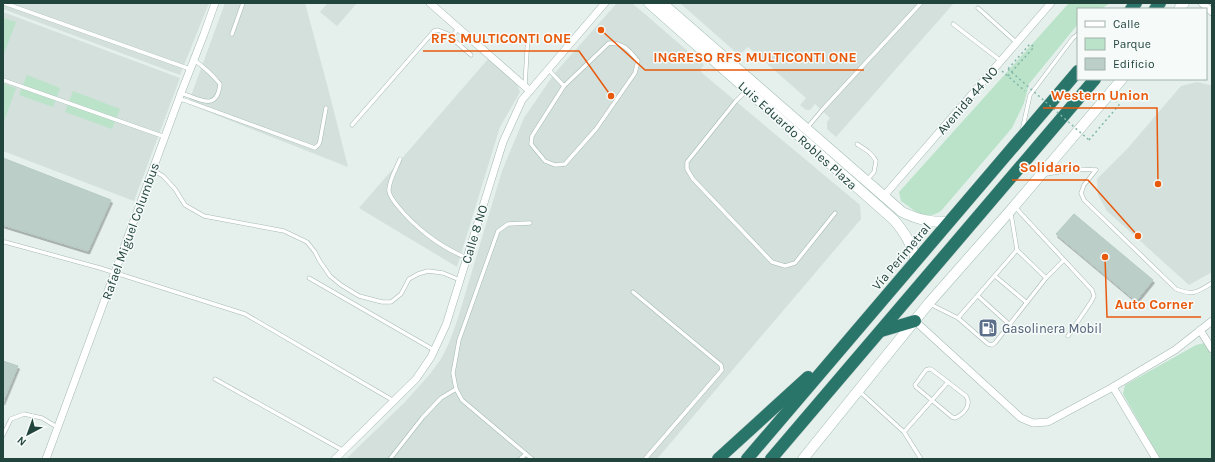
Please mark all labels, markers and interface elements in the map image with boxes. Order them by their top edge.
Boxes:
legend [1077,8,1207,80]
text: Calle [1113,17,1140,31]
callout: RFS MULTICONTI ONE [423,25,579,51]
text: RFS MULTICONTI ONE [431,30,571,47]
text: Parque [1113,37,1151,51]
callout: INGRESO RFS MULTICONTI ONE [645,44,864,70]
text: INGRESO RFS MULTICONTI ONE [653,49,857,66]
text: Edificio [1113,57,1154,71]
street label: Avenida 44 NO [934,63,1001,137]
street label: Luis Eduardo Robles Plaza [735,78,860,193]
callout: Western Union [1043,82,1157,108]
text: Western Union [1051,87,1149,104]
callout: Solidario [1012,154,1088,180]
text: Solidario [1020,159,1080,176]
street label: Rafael Miguel Columbus [99,160,162,302]
street label: Calle 8 NO [458,203,490,265]
street label: Vía Perimetral [869,220,934,293]
callout: Auto Corner [1107,291,1201,317]
text: Auto Corner [1115,296,1194,313]
fuel station icon: Gasolinera Mobil [977,317,999,339]
place label: Gasolinera Mobil [1002,321,1102,336]
north arrow [8,414,48,454]
text: N [15,434,29,449]

